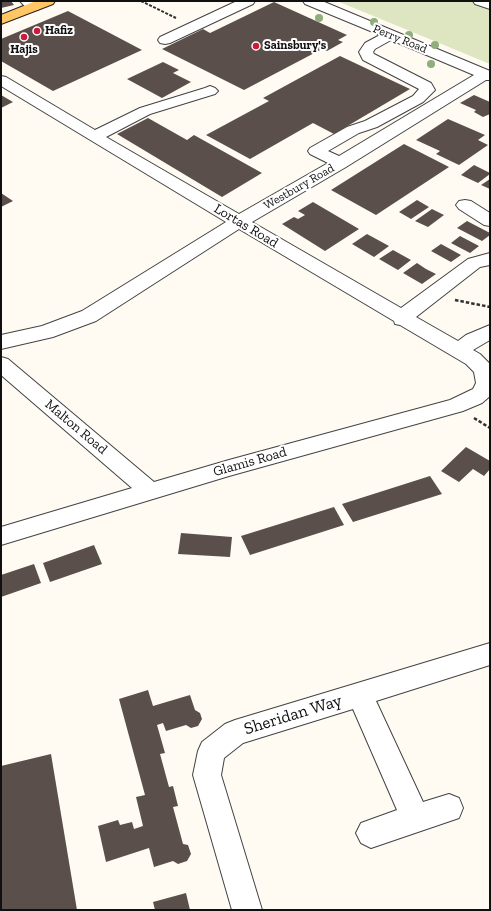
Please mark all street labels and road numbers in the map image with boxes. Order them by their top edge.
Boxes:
street label: Perry Road [371,22,429,56]
street label: Westbury Road [261,161,337,213]
street label: Lortas Road [211,200,281,252]
street label: Malton Road [41,396,111,458]
street label: Glamis Road [211,444,289,480]
street label: Sheridan Way [242,690,344,740]

